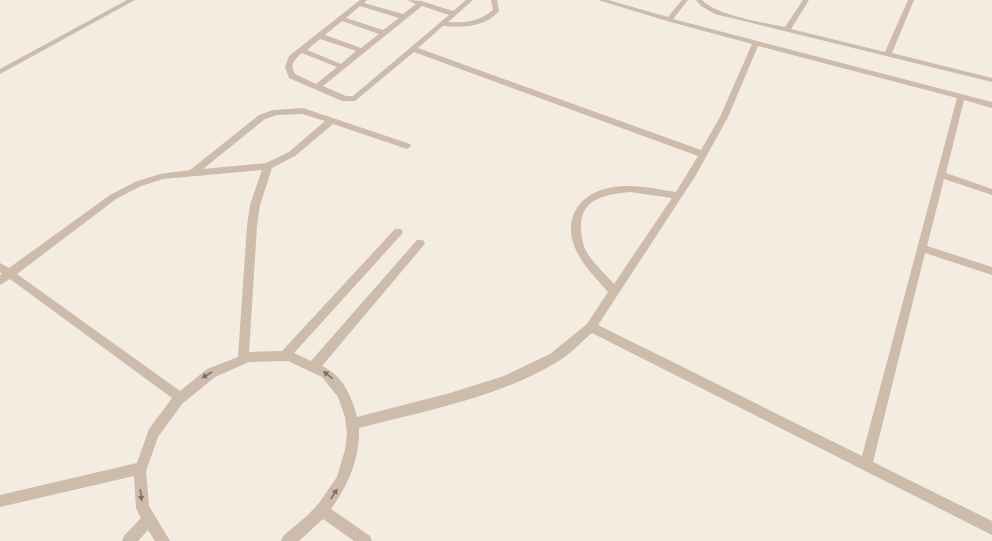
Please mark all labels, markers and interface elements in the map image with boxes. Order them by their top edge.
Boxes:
one-way arrow [322,371,333,379]
one-way arrow [201,372,213,379]
one-way arrow [138,489,144,501]
one-way arrow [330,489,338,499]

